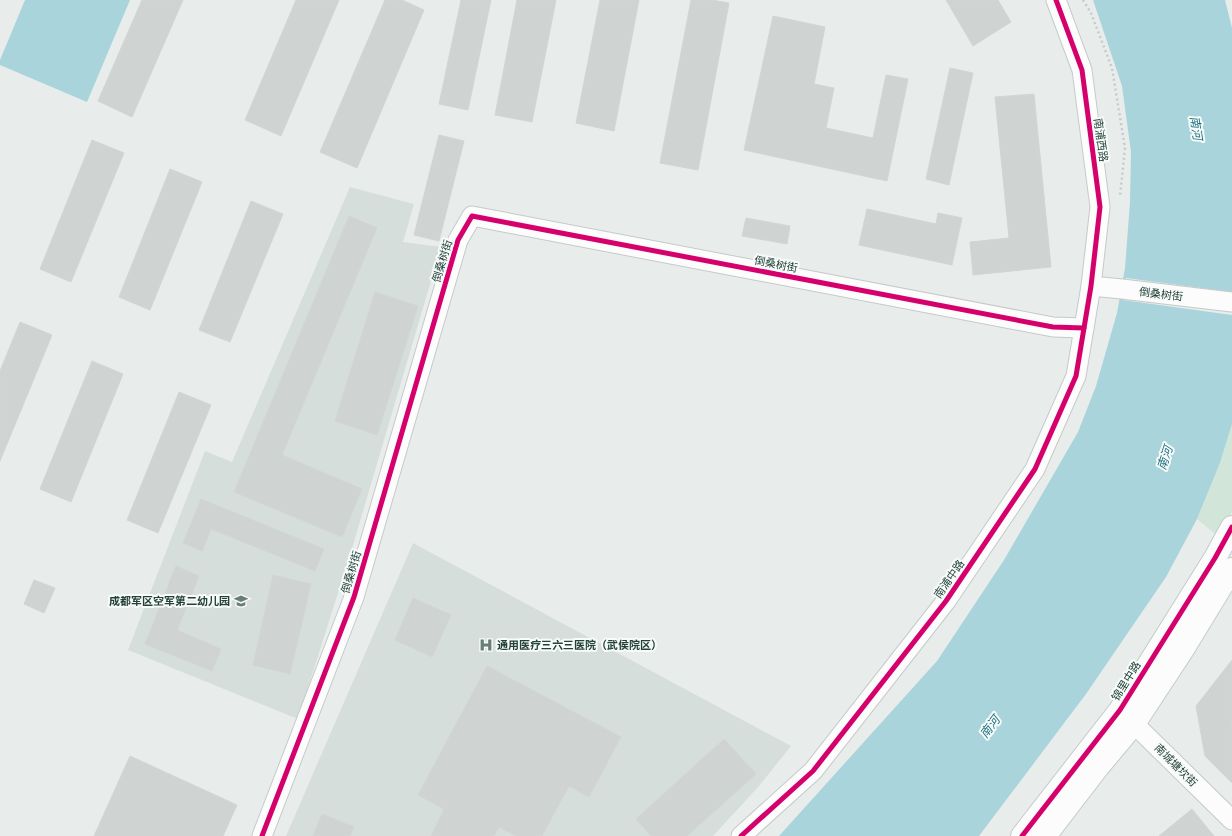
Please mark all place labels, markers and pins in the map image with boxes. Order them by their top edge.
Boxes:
school or university icon: 成都军区空军第二幼儿园 [233,593,249,609]
place label: 成都军区空军第二幼儿园 [109,595,230,608]
hospital icon: 通用医疗三六三医院（武侯院区） [478,637,494,653]
place label: 通用医疗三六三医院（武侯院区） [497,639,662,652]

